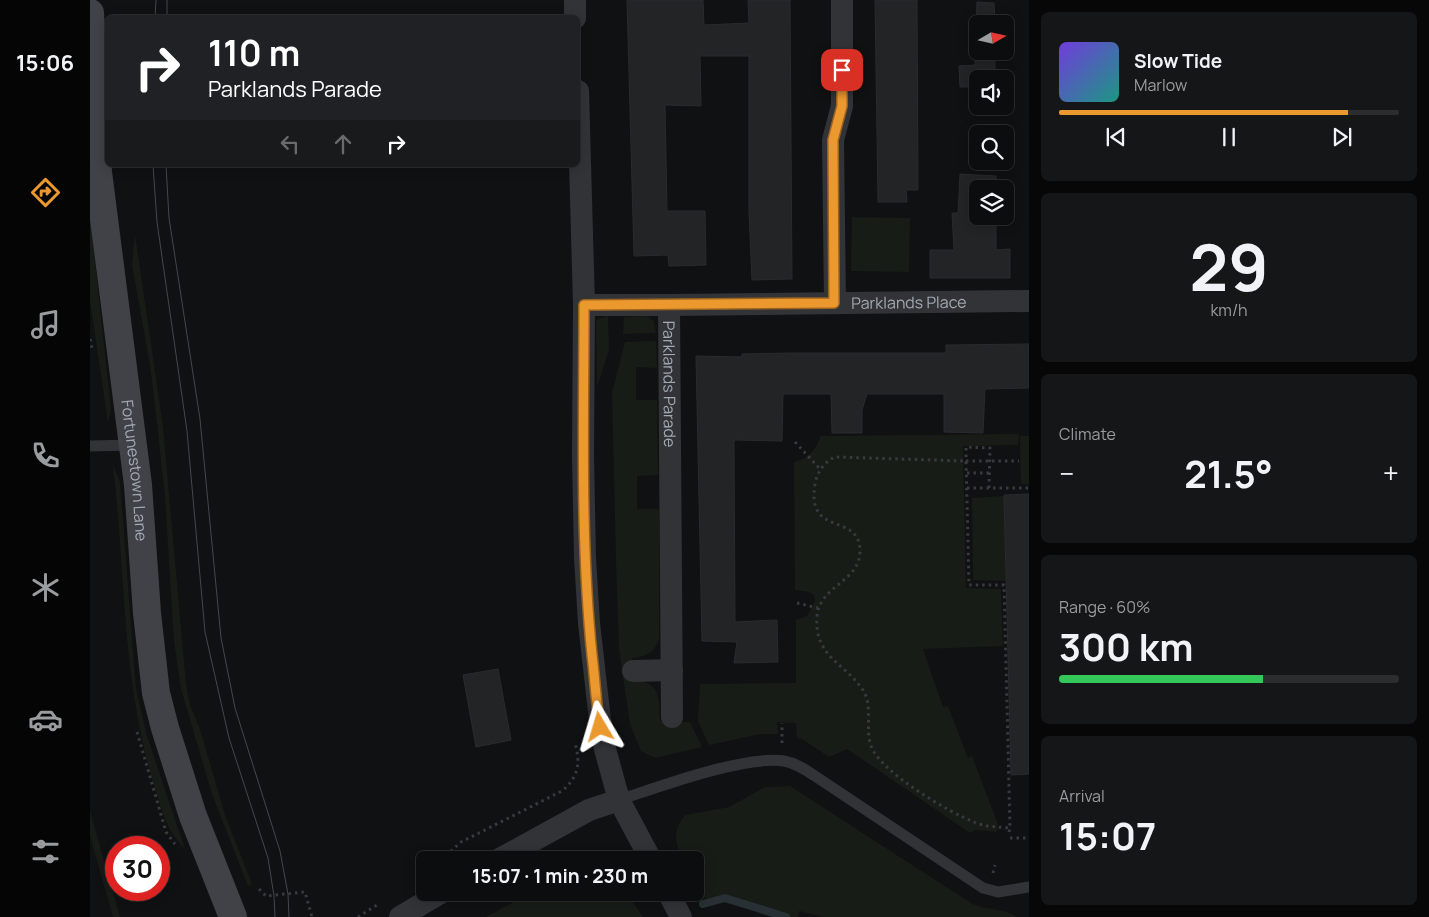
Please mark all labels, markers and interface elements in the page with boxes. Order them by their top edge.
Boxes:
north arrow [969,15,1014,60]
map controls [969,15,1014,225]
text: 110 m [208,29,300,77]
icon: right [125,35,190,100]
text: 15:06 [16,48,74,78]
text: Slow Tide [1134,48,1222,74]
pin [821,49,863,91]
icon: arrive [828,56,856,84]
button: sound [969,70,1014,115]
text: Parklands Parade [208,74,382,104]
text: Marlow [1134,74,1187,96]
icon: previous [1102,123,1130,151]
icon: pause [1215,123,1243,151]
icon: next [1328,123,1356,151]
button: search [969,125,1014,170]
icon: left [276,130,304,158]
icon: ahead [329,130,357,158]
icon: right [382,130,410,158]
icon: directions [28,175,63,210]
button: layers [969,180,1014,225]
text: 29 [1189,222,1269,311]
street label: Parklands Place [851,291,967,314]
text: km/h [1210,299,1248,321]
icon: music [28,307,63,342]
street label: Parklands Parade [658,321,681,447]
street label: Fortunestown Lane [116,398,153,542]
text: Climate [1059,423,1116,445]
icon: phone [28,438,63,473]
text: 21.5° [1184,447,1273,499]
text: − [1059,454,1074,492]
text: + [1383,454,1399,492]
icon: climate [28,570,63,605]
text: Range · 60% [1059,596,1150,618]
text: 300 km [1059,620,1193,672]
position arrow [573,700,625,752]
icon: car [28,702,63,737]
text: Arrival [1059,785,1105,807]
text: 15:07 [1059,809,1156,861]
icon: filters [28,834,63,869]
speed limit sign: 30 [105,836,170,901]
text: 15:07 · 1 min · 230 m [472,863,648,889]

